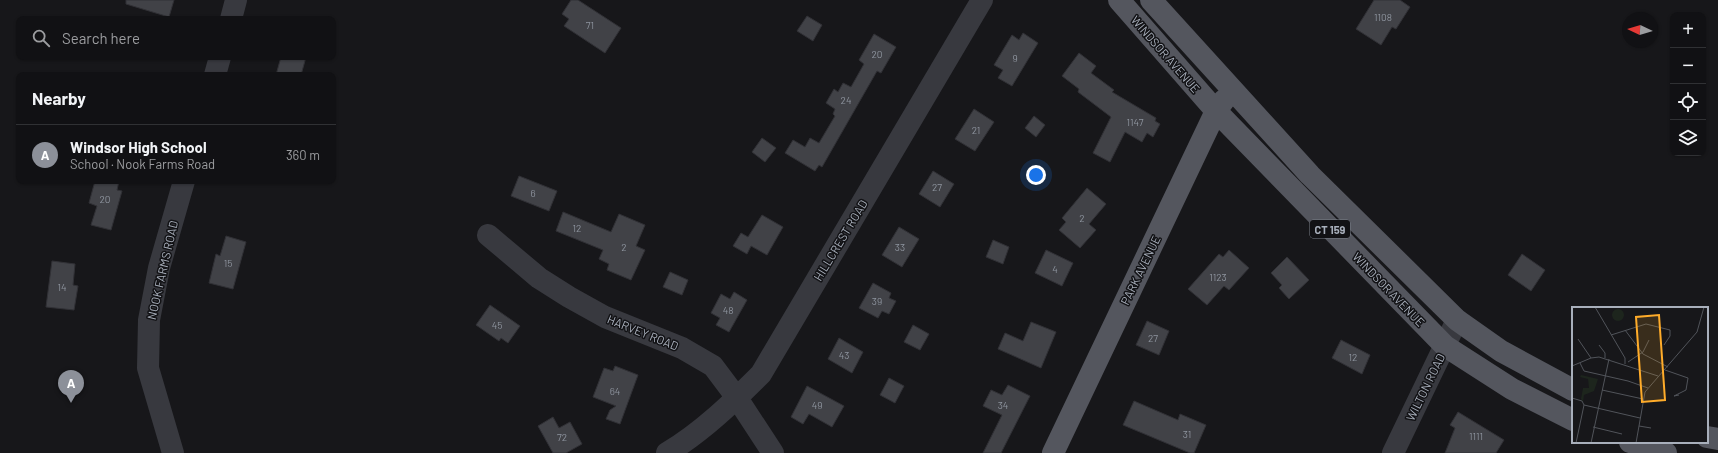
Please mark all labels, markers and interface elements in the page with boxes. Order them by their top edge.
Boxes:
house number: 1108 [1374,11,1392,23]
north arrow [1622,12,1658,48]
map controls [1670,12,1706,156]
button: + [1670,12,1706,48]
street label: WINDSOR AVENUE [1129,13,1203,95]
search box [16,16,336,60]
house number: 71 [586,19,594,31]
icon: search [30,27,52,49]
text: Search here [62,29,140,47]
house number: 20 [871,48,883,60]
button: − [1670,48,1706,84]
house number: 9 [1012,52,1018,64]
button: locate [1670,84,1706,120]
text: Nearby [32,88,86,108]
house number: 24 [841,94,851,106]
house number: 1147 [1127,116,1144,128]
button: layers [1670,120,1706,156]
house number: 21 [972,124,980,136]
text: Windsor High School [70,138,207,156]
text: A [41,147,49,163]
text: 360 m [286,147,320,163]
text: School · Nook Farms Road [70,156,215,172]
your location [1026,165,1046,185]
house number: 27 [932,181,942,193]
house number: 6 [530,187,536,199]
house number: 20 [99,193,111,205]
street label: HILLCREST ROAD [810,197,870,283]
house number: 2 [1079,212,1085,224]
street label: NOOK FARMS ROAD [144,219,180,321]
road number: CT 159 [1310,220,1350,238]
house number: 12 [573,222,581,234]
street label: PARK AVENUE [1117,233,1163,307]
house number: 2 [621,241,627,253]
house number: 33 [895,241,905,253]
street label: WINDSOR AVENUE [1350,249,1428,329]
house number: 15 [224,257,232,269]
house number: 4 [1052,263,1058,275]
house number: 1123 [1209,271,1227,283]
house number: 14 [57,281,67,293]
house number: 39 [872,295,882,307]
house number: 48 [723,304,733,316]
inset map [1572,307,1708,443]
street label: HARVEY ROAD [605,311,681,353]
house number: 45 [492,319,502,331]
house number: 27 [1148,332,1158,344]
house number: 43 [839,349,849,361]
house number: 12 [1349,351,1357,363]
street label: WILTON ROAD [1403,351,1447,423]
pin: A [58,370,84,403]
house number: 64 [610,385,620,397]
house number: 49 [812,399,822,411]
house number: 34 [998,399,1008,411]
house number: 31 [1183,428,1191,440]
house number: 1111 [1469,430,1483,442]
house number: 72 [557,431,567,443]

